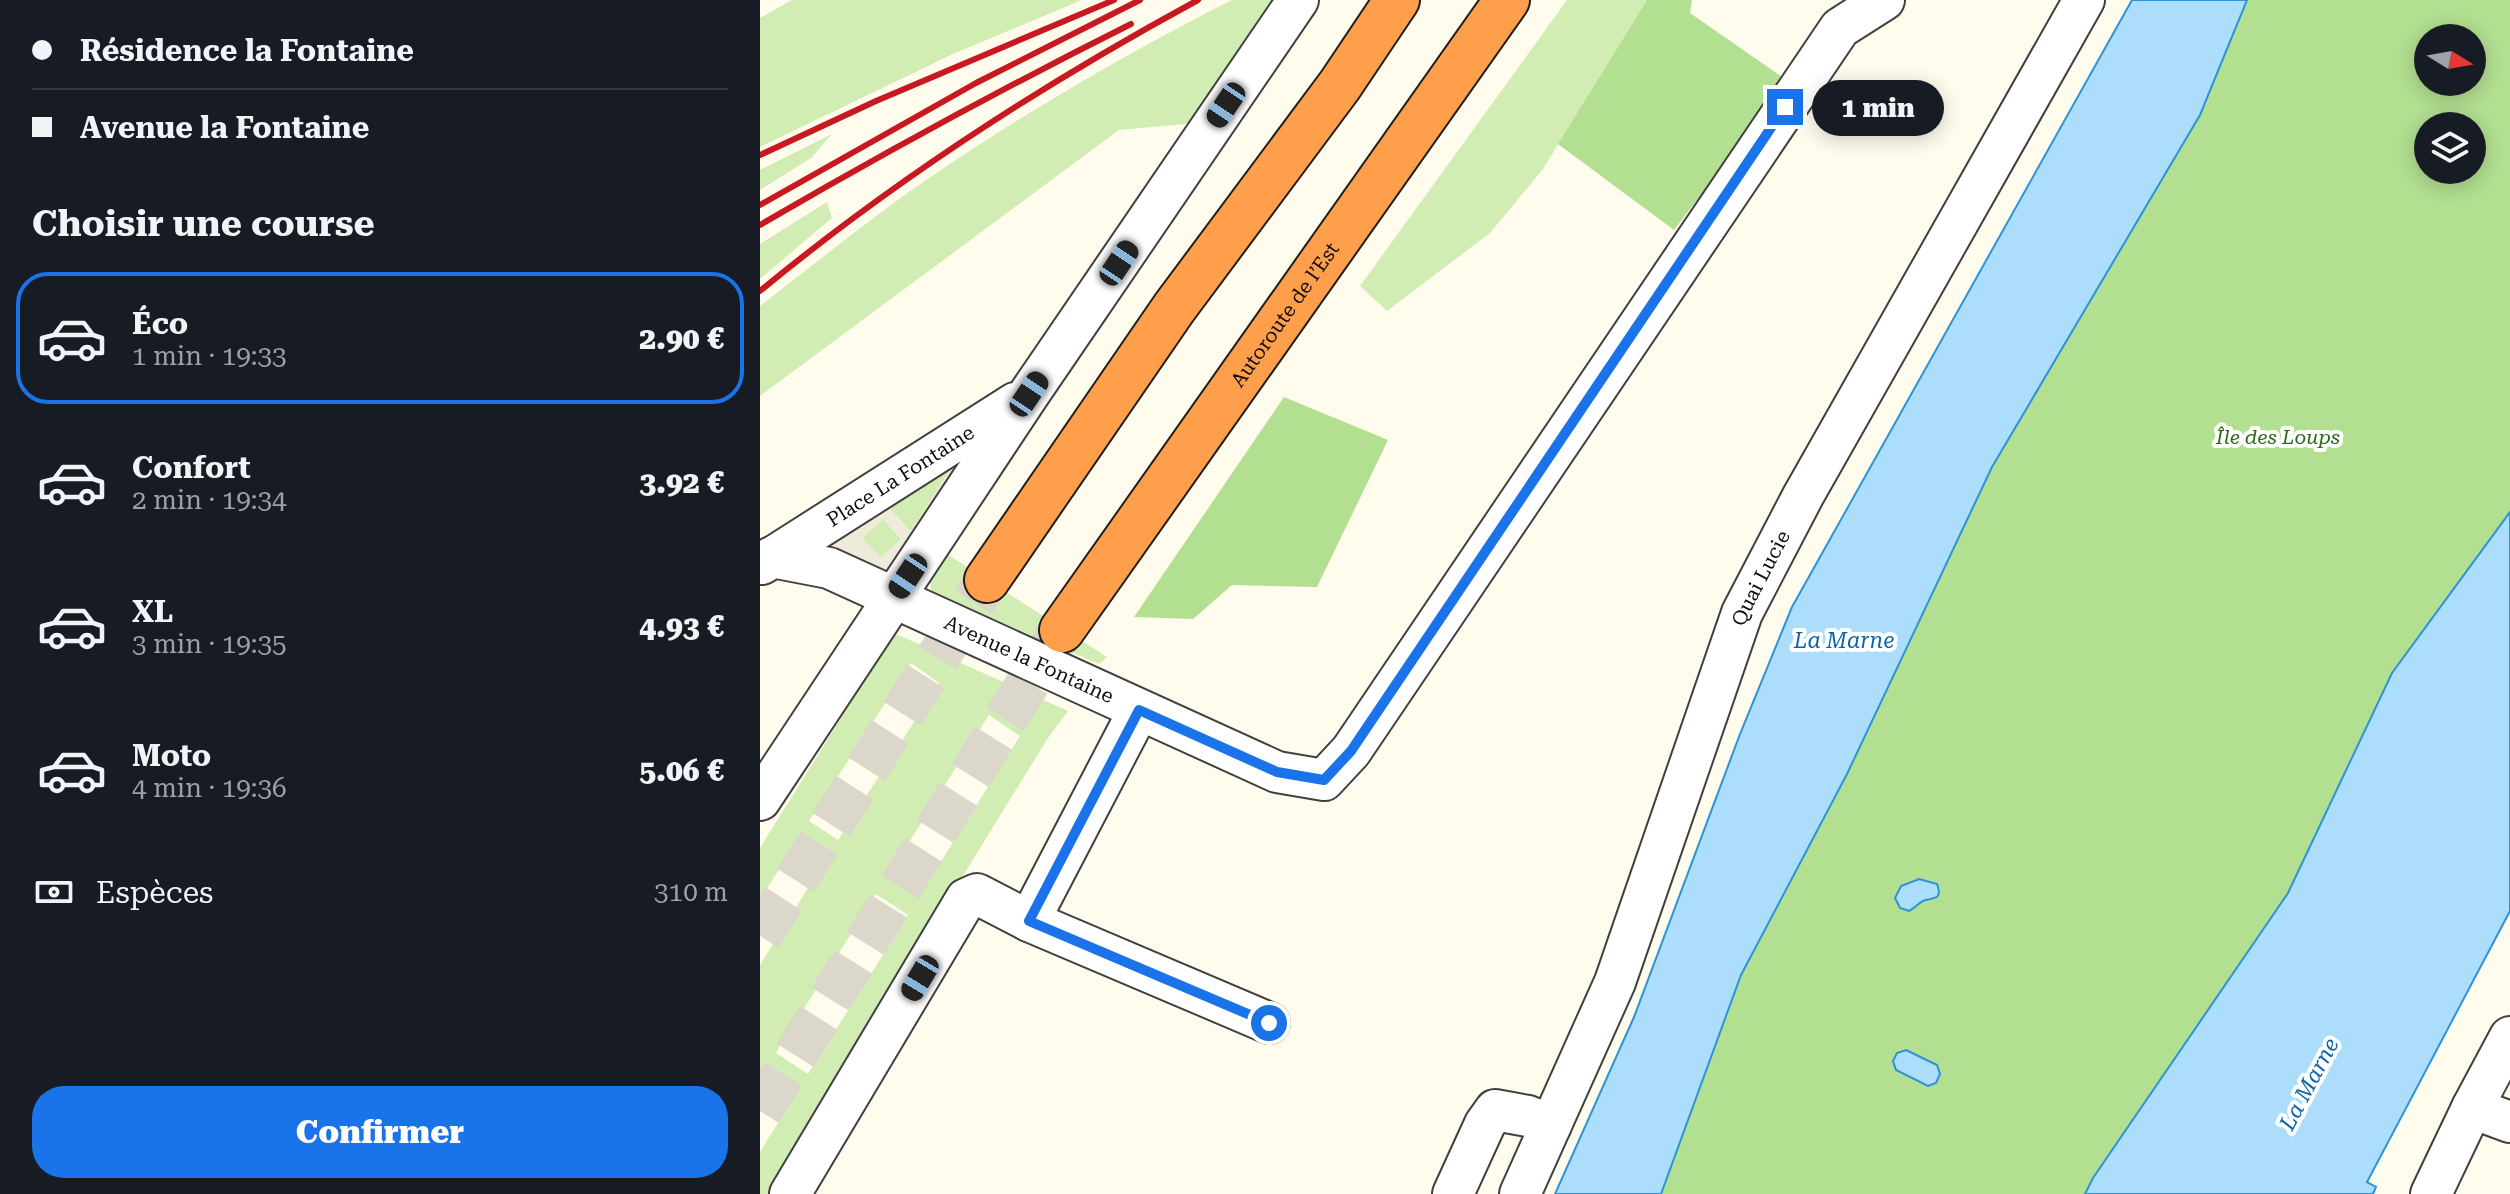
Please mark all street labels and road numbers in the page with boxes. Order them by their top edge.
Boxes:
street label: Autoroute de l’Est [1225,237,1344,392]
street label: Place La Fontaine [822,420,979,532]
street label: Quai Lucie [1727,526,1795,629]
street label: Avenue la Fontaine [941,610,1118,708]

